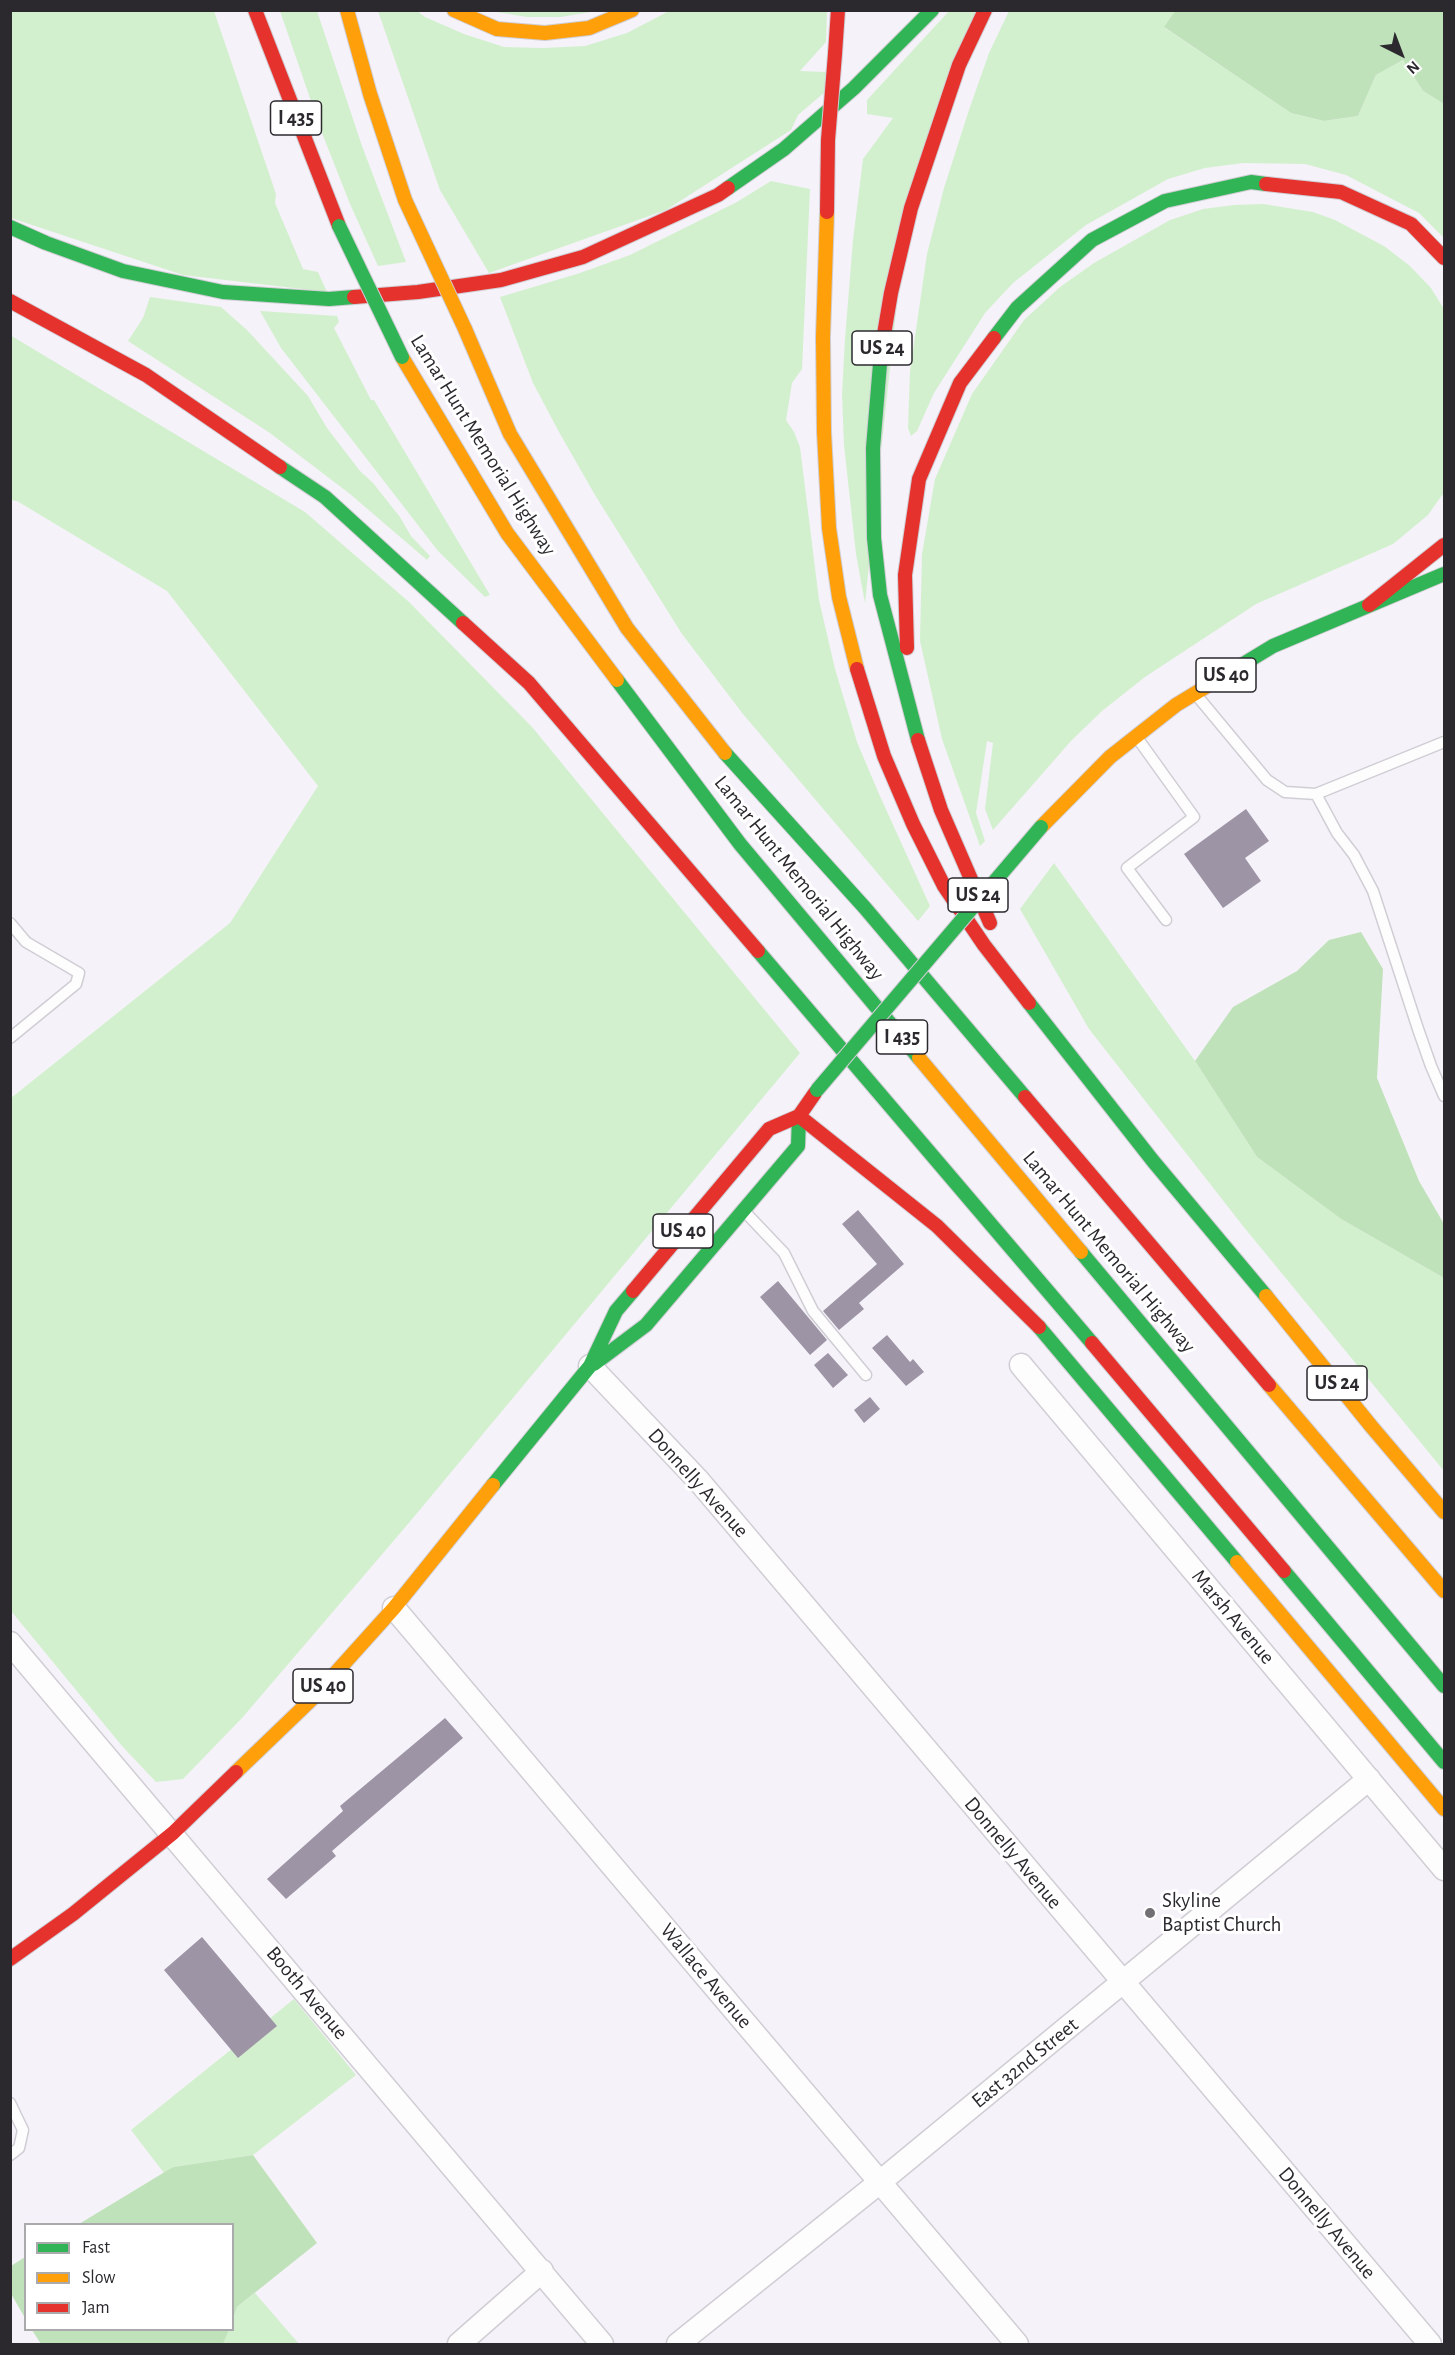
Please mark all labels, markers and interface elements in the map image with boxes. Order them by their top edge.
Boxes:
north arrow [1371,24,1431,84]
text: N [1404,58,1423,77]
road number: I 435 [270,101,322,135]
street label: Lamar Hunt Memorial Highway [405,330,561,560]
road number: US 24 [852,331,912,365]
road number: US 40 [1196,658,1256,692]
street label: Lamar Hunt Memorial Highway [709,771,889,985]
road number: US 24 [948,878,1008,912]
road number: I 435 [876,1020,928,1054]
street label: Lamar Hunt Memorial Highway [1017,1146,1201,1358]
road number: US 40 [653,1214,713,1248]
road number: US 24 [1307,1366,1367,1400]
street label: Donnelly Avenue [642,1423,754,1543]
street label: Marsh Avenue [1186,1564,1280,1670]
road number: US 40 [293,1669,353,1703]
street label: Donnelly Avenue [959,1792,1067,1914]
place label: Skyline Baptist Church [1162,1888,1281,1938]
marker: Skyline Baptist Church [1143,1906,1157,1920]
street label: Wallace Avenue [655,1918,757,2034]
street label: Booth Avenue [261,1941,353,2045]
street label: East 32nd Street [966,2012,1084,2114]
street label: Donnelly Avenue [1273,2162,1381,2284]
legend [24,2223,234,2331]
text: Fast [82,2239,110,2257]
text: Slow [82,2269,115,2287]
text: Jam [82,2299,110,2317]

